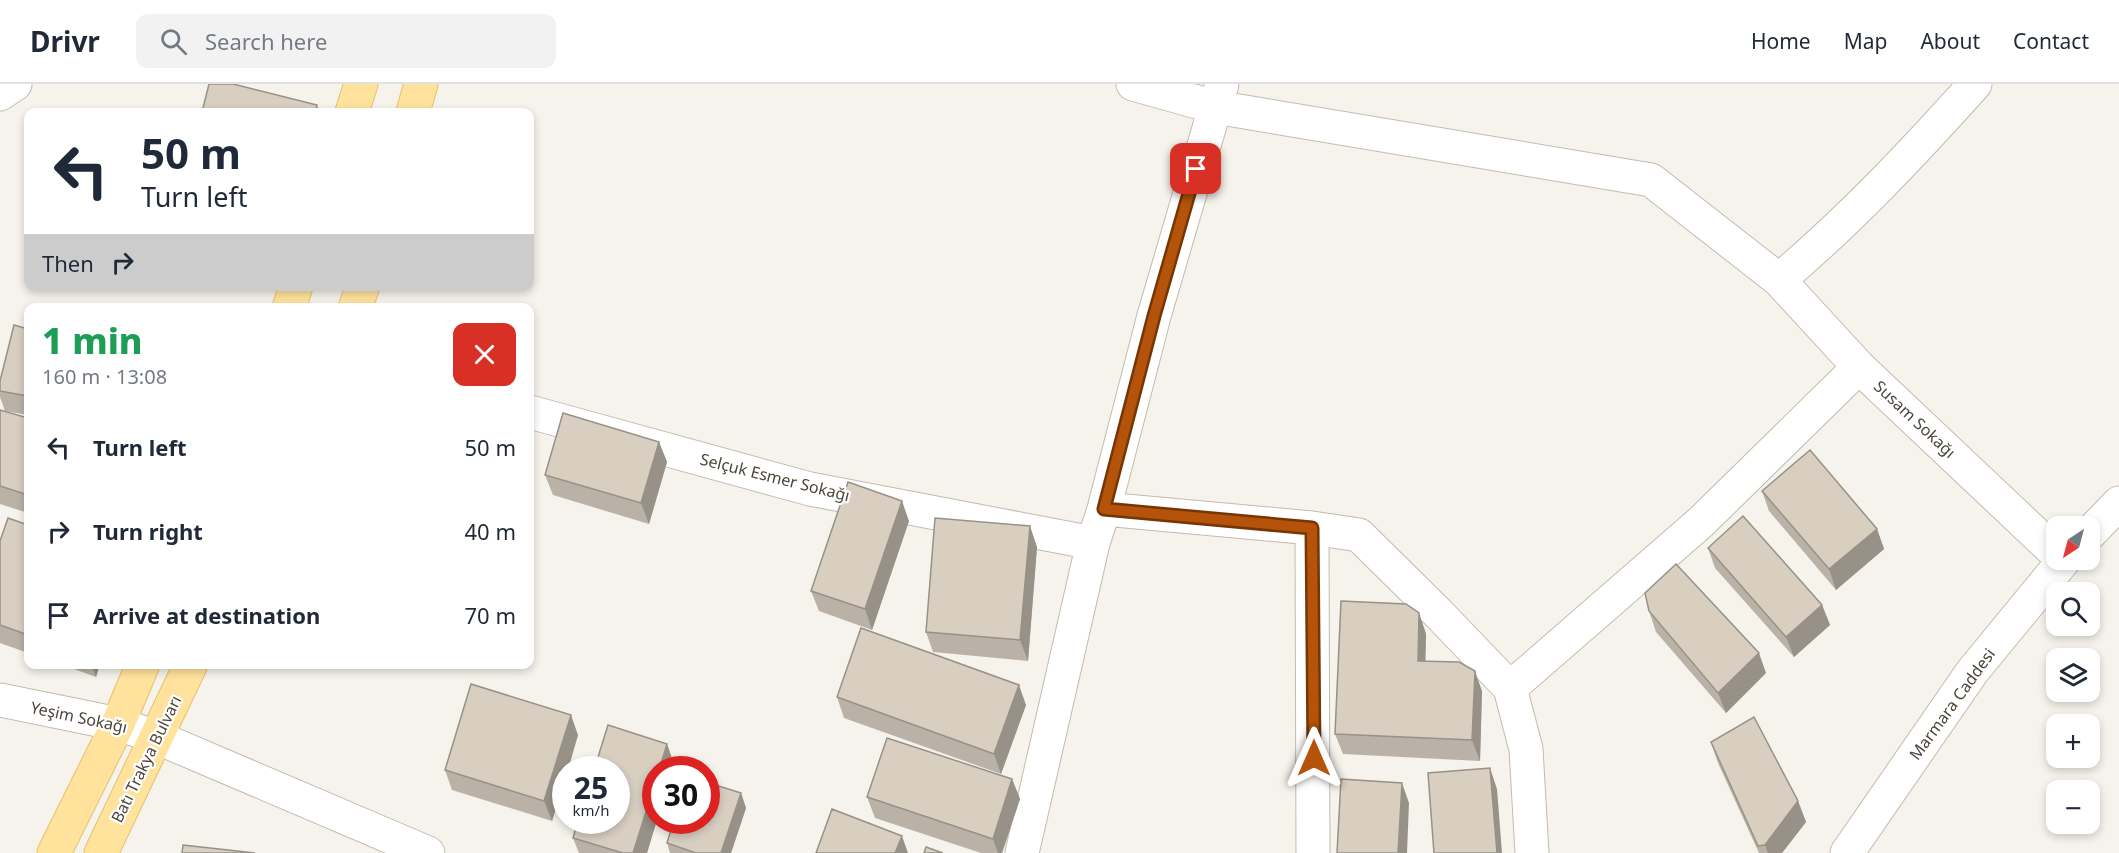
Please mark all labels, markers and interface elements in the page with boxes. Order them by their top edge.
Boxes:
search box [136,14,556,68]
text: Drivr [30,22,100,60]
icon: search [157,25,190,58]
text: Search here [205,26,327,56]
text: Home [1751,27,1811,55]
text: Map [1844,27,1887,55]
text: About [1920,27,1980,55]
text: Contact [2013,27,2089,55]
text: 50 m [141,124,241,181]
icon: left [42,132,120,210]
pin [1170,143,1221,194]
icon: arrive [1179,152,1212,185]
text: Turn left [141,178,247,215]
icon: right [106,246,139,279]
text: Then [42,248,94,278]
text: 1 min [42,316,143,365]
button: close [453,323,516,386]
text: 160 m · 13:08 [42,363,167,390]
street label: Susam Sokağı [1869,375,1961,463]
icon: left [42,431,75,464]
text: Turn left [93,432,187,462]
text: 50 m [465,432,516,462]
street label: Selçuk Esmer Sokağı [698,448,852,506]
icon: right [42,515,75,548]
text: Turn right [93,516,203,546]
text: 40 m [465,516,516,546]
north arrow [2046,516,2100,570]
map controls [2046,516,2100,834]
button: search [2046,582,2100,636]
icon: arrive [42,599,75,632]
text: Arrive at destination [93,600,320,630]
text: 70 m [465,600,516,630]
street label: Marmara Caddesi [1904,644,2000,764]
button: layers [2046,648,2100,702]
street label: Batı Trakya Bulvarı [106,692,186,826]
street label: Yeşim Sokağı [29,696,129,738]
button: + [2046,714,2100,768]
position arrow [1282,726,1346,790]
speed limit sign: 30 [642,756,720,834]
text: 25 [574,767,608,808]
button: − [2046,780,2100,834]
text: km/h [573,800,609,820]

